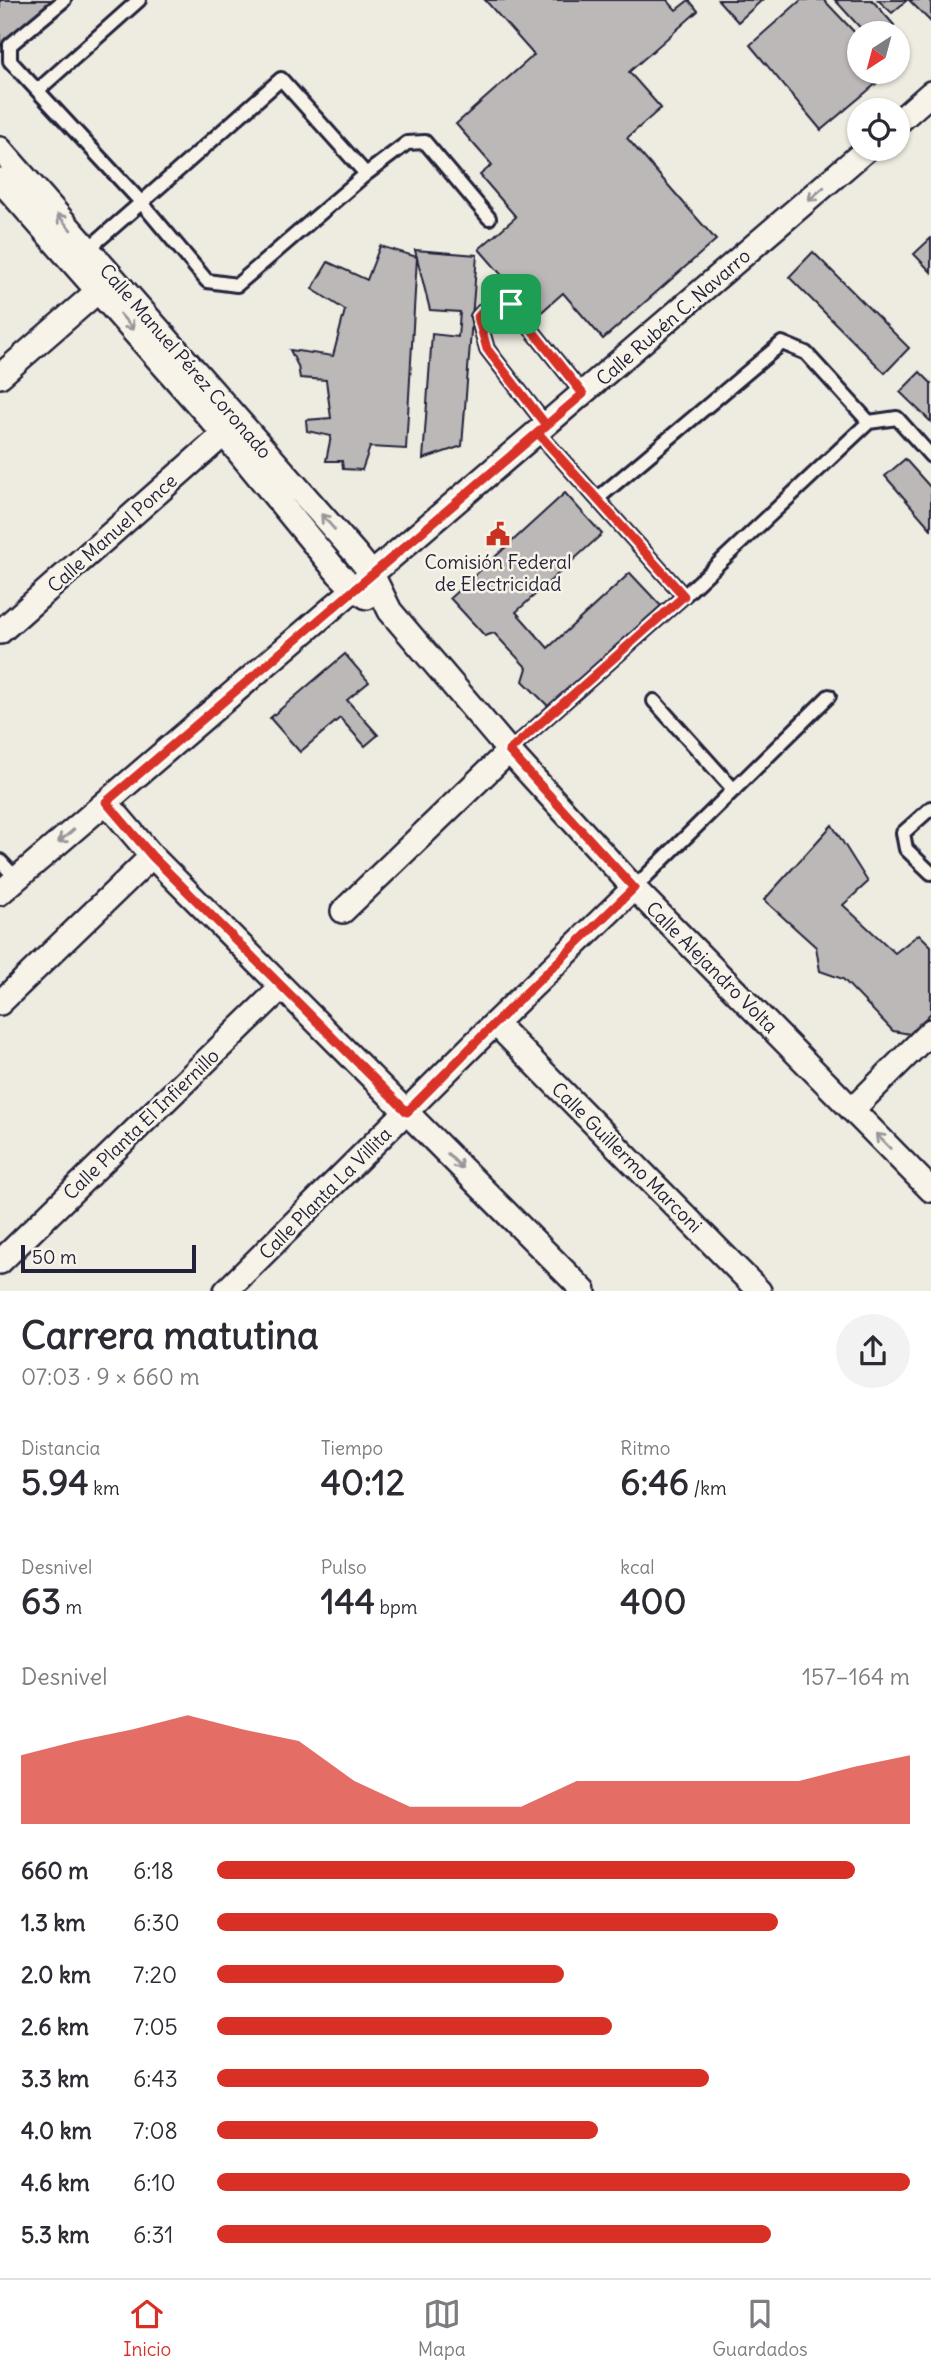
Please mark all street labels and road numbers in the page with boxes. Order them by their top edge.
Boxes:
street label: Calle Rubén C. Navarro [591,243,755,391]
street label: Calle Manuel Pérez Coronado [95,259,277,463]
street label: Calle Manuel Ponce [42,469,182,597]
street label: Calle Alejandro Volta [641,896,783,1038]
street label: Calle Planta El Infiernillo [58,1043,224,1205]
street label: Calle Guillermo Marconi [547,1077,707,1237]
street label: Calle Planta La Villita [254,1122,396,1264]

